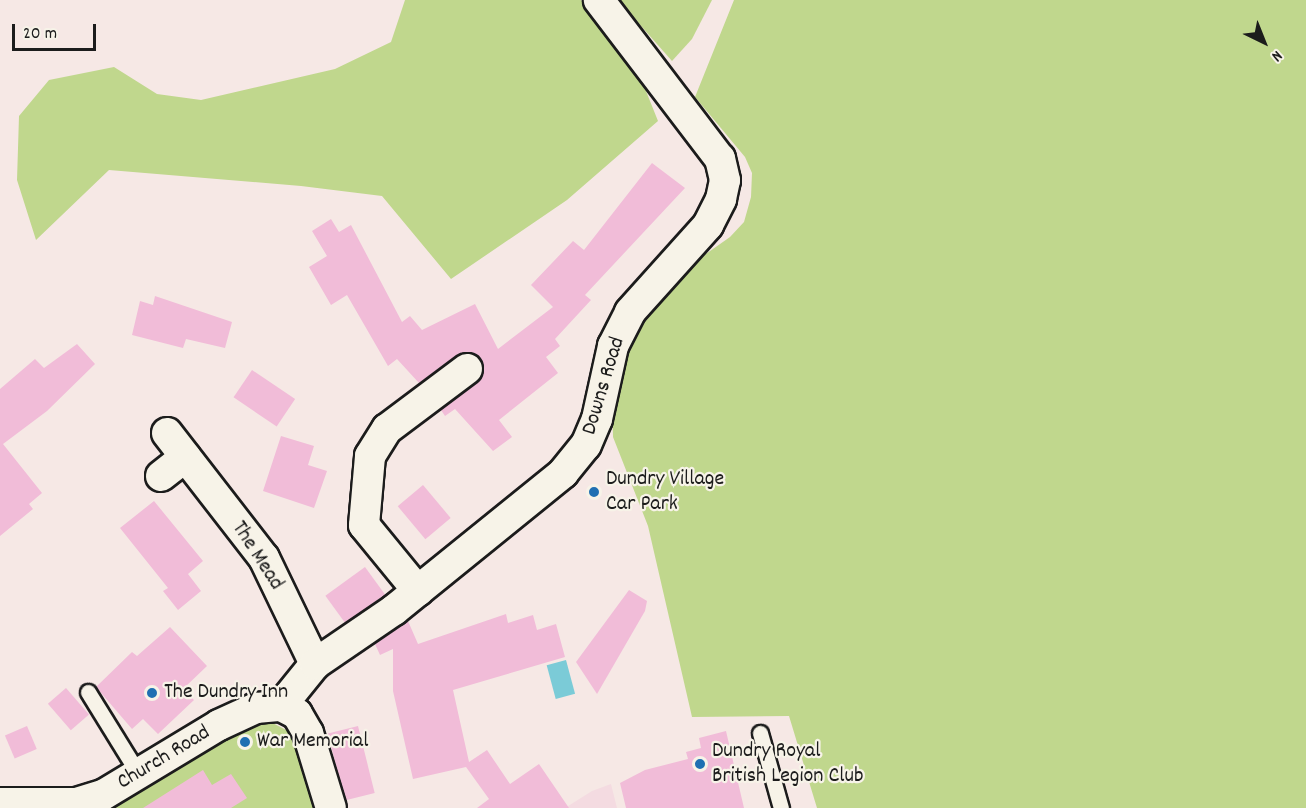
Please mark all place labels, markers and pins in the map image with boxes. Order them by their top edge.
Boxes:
place label: Dundry Village Car Park [606,466,724,518]
marker: Dundry Village Car Park [587,485,601,499]
place label: The Dundry Inn [164,680,288,706]
marker: The Dundry Inn [145,686,159,700]
place label: War Memorial [257,729,368,755]
marker: War Memorial [238,735,252,749]
place label: Dundry Royal British Legion Club [712,738,864,790]
marker: Dundry Royal British Legion Club [693,757,707,771]

